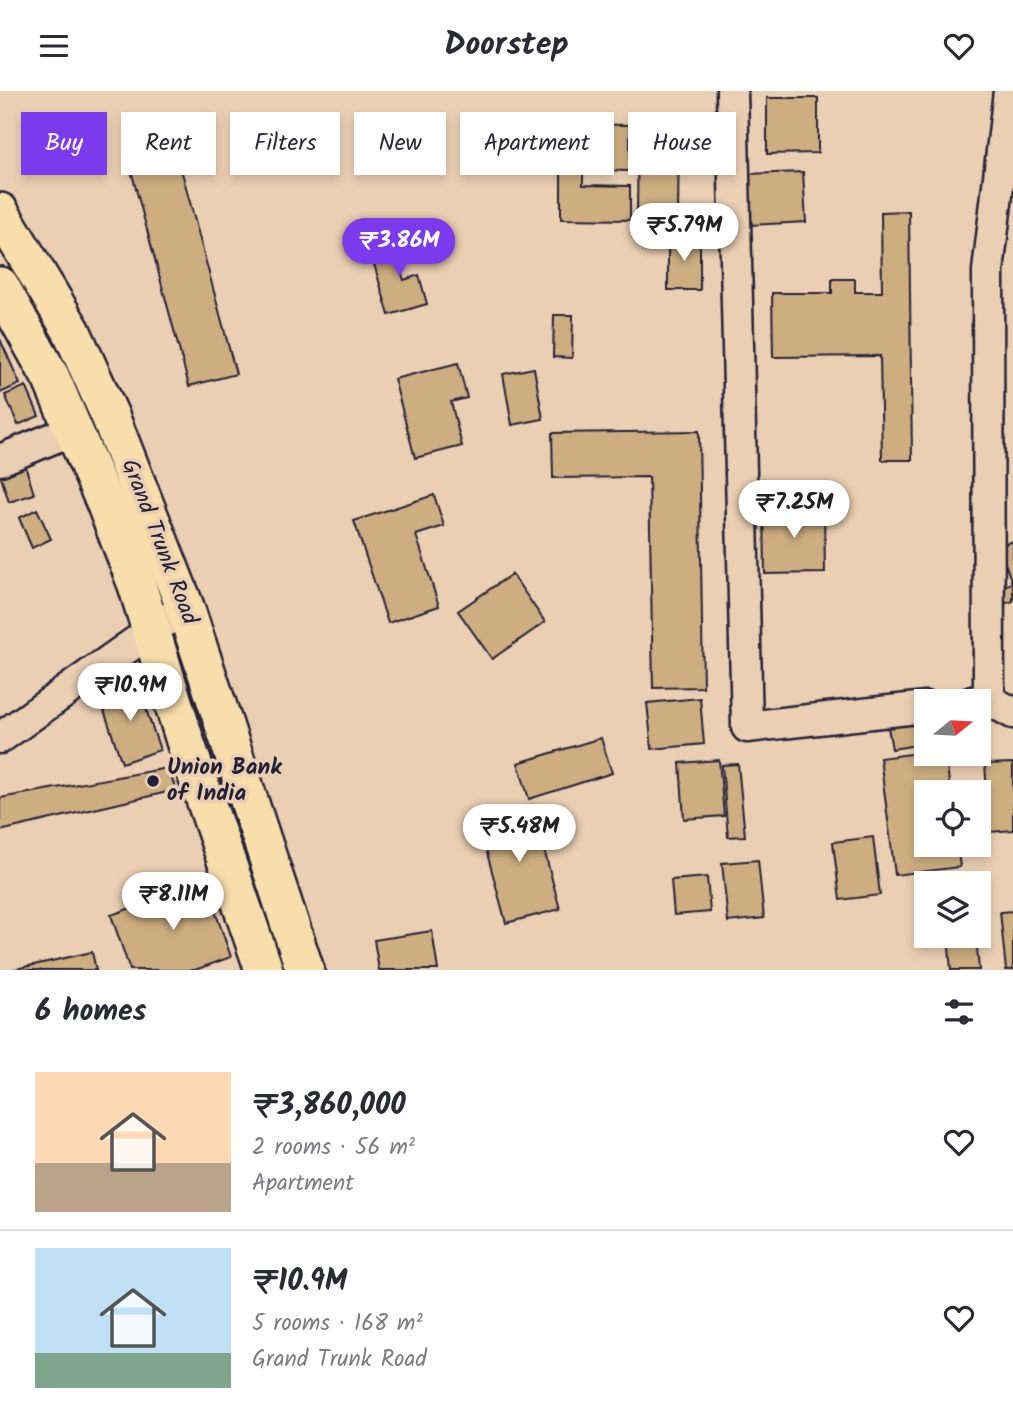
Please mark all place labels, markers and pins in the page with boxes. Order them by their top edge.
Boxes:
pin: ₹5.79M [627,204,741,263]
pin: ₹3.86M [342,219,456,278]
pin: ₹7.25M [737,481,851,540]
pin: ₹10.9M [73,663,187,723]
place label: Union Bank of India [167,750,282,812]
marker: Union Bank of India [145,773,161,789]
pin: ₹5.48M [462,805,576,864]
pin: ₹8.11M [116,873,230,932]

